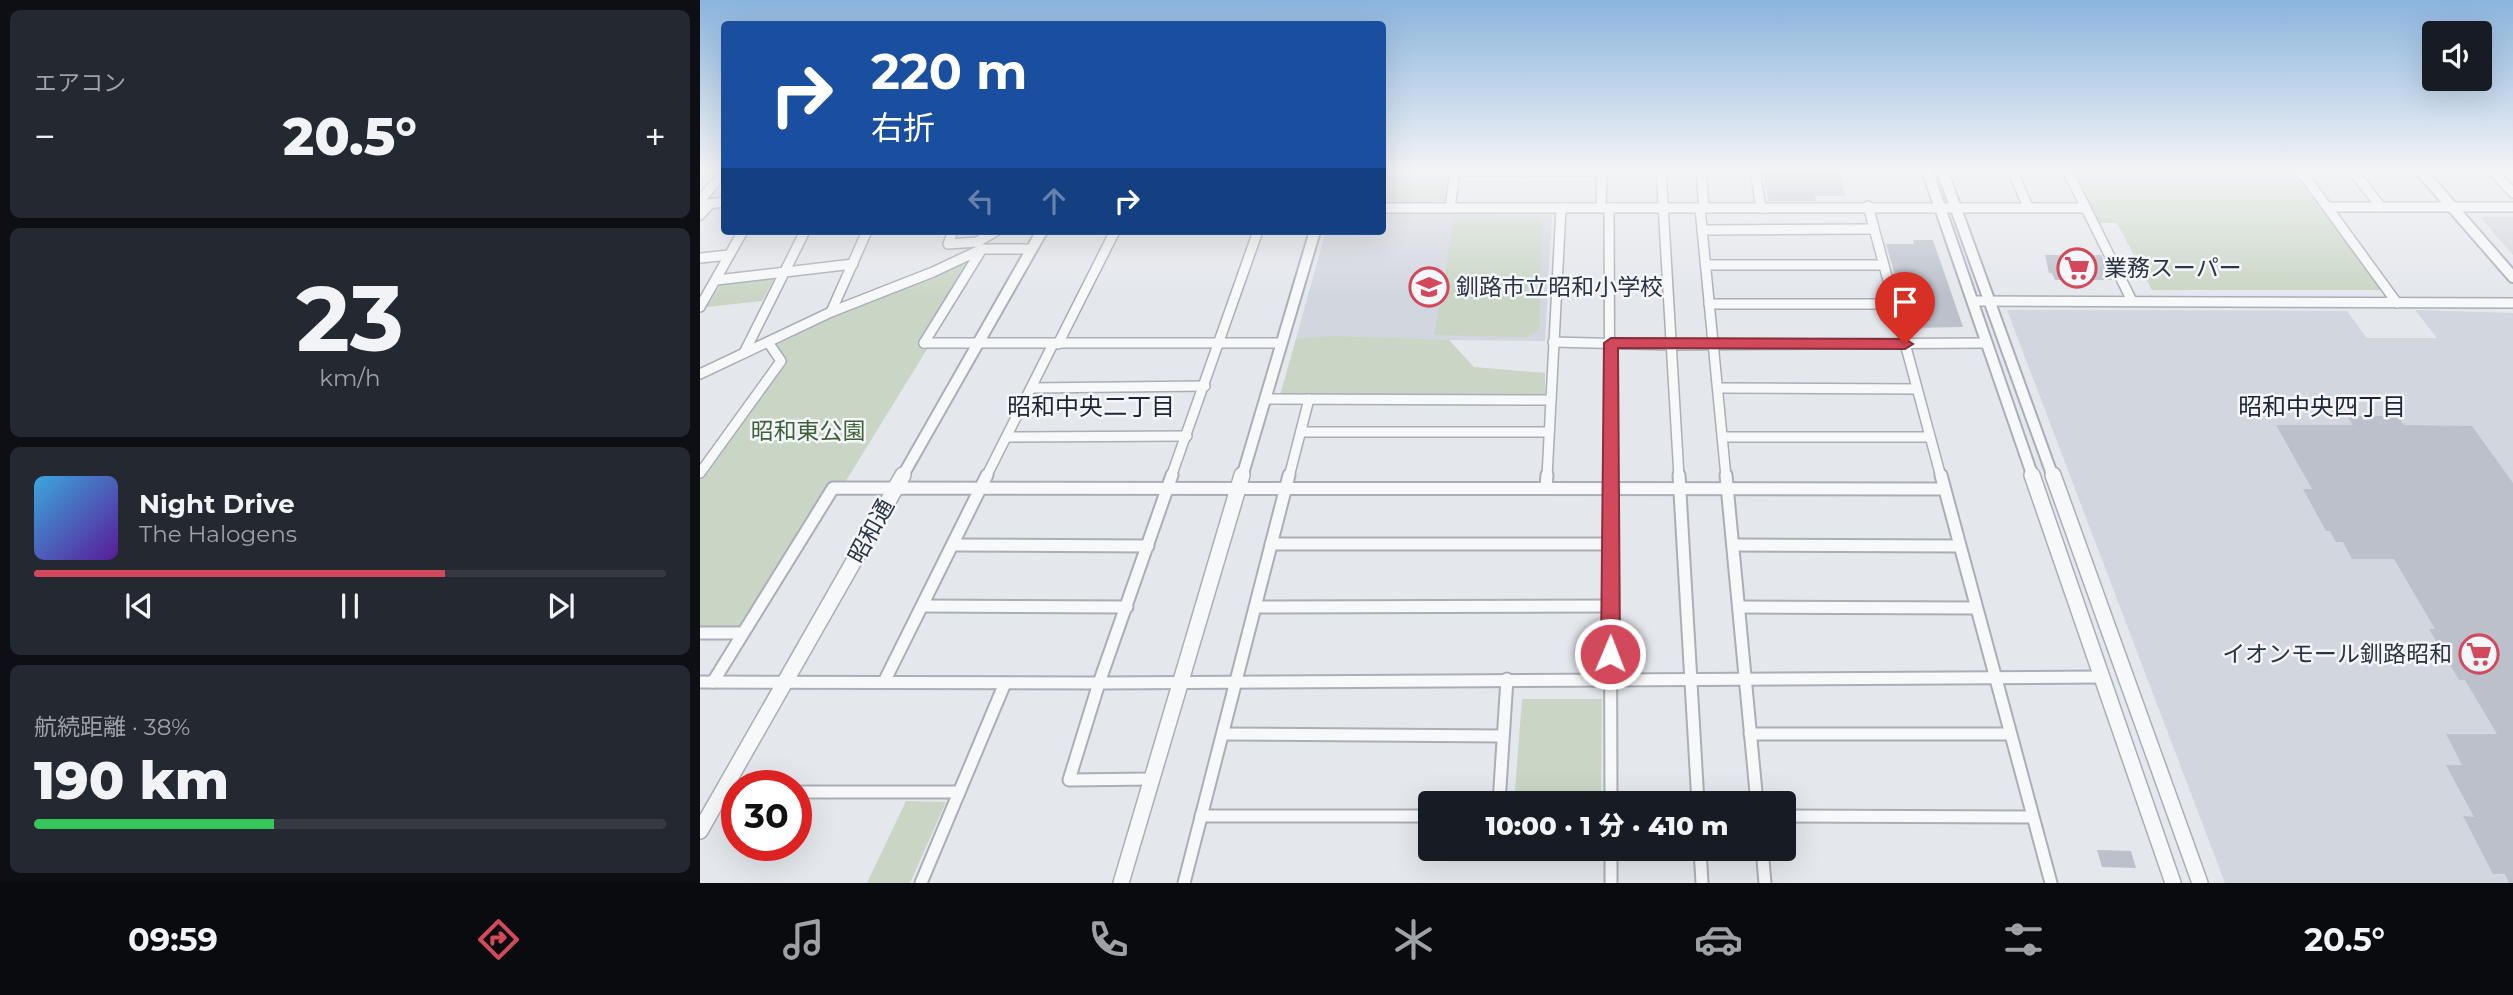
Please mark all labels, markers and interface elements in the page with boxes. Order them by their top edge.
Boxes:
map controls [2422,21,2492,91]
button: sound [2422,21,2492,91]
text: 220 m [871,42,1027,101]
icon: right [756,49,847,140]
text: エアコン [34,69,126,97]
text: 20.5° [283,105,417,168]
text: 右折 [871,108,935,147]
text: − [34,113,56,160]
text: + [644,113,666,160]
icon: left [962,182,1000,220]
icon: ahead [1035,182,1073,220]
icon: right [1108,182,1146,220]
supermarket icon: 業務スーパー [2056,247,2098,289]
place label: 業務スーパー [2104,254,2242,282]
text: 23 [296,263,404,374]
school or university icon: 釧路市立昭和小学校 [1408,266,1450,308]
pin [1875,272,1935,344]
place label: 釧路市立昭和小学校 [1456,273,1663,301]
icon: arrive [1886,283,1924,321]
text: km/h [319,364,381,392]
district label: 昭和中央二丁目 [1007,392,1175,421]
district label: 昭和中央四丁目 [2238,392,2406,421]
park label: 昭和東公園 [751,417,866,445]
text: Night Drive [139,488,295,520]
street label: 昭和通 [842,494,900,568]
text: The Halogens [139,520,297,548]
icon: previous [120,587,158,625]
icon: pause [331,587,369,625]
icon: next [542,587,580,625]
position arrow [1573,617,1647,691]
supermarket icon: イオンモール釧路昭和 [2458,633,2500,675]
place label: イオンモール釧路昭和 [2222,640,2452,668]
text: 航続距離 · 38% [34,713,190,741]
text: 190 km [34,749,229,812]
speed limit sign: 30 [721,770,812,861]
text: 10:00 · 1 分 · 410 m [1485,810,1729,842]
icon: directions [474,915,523,964]
icon: music [779,915,828,964]
icon: phone [1084,915,1133,964]
icon: climate [1389,915,1438,964]
icon: car [1694,915,1743,964]
icon: filters [1999,915,2048,964]
text: 09:59 [128,920,218,959]
text: 20.5° [2304,920,2385,959]

